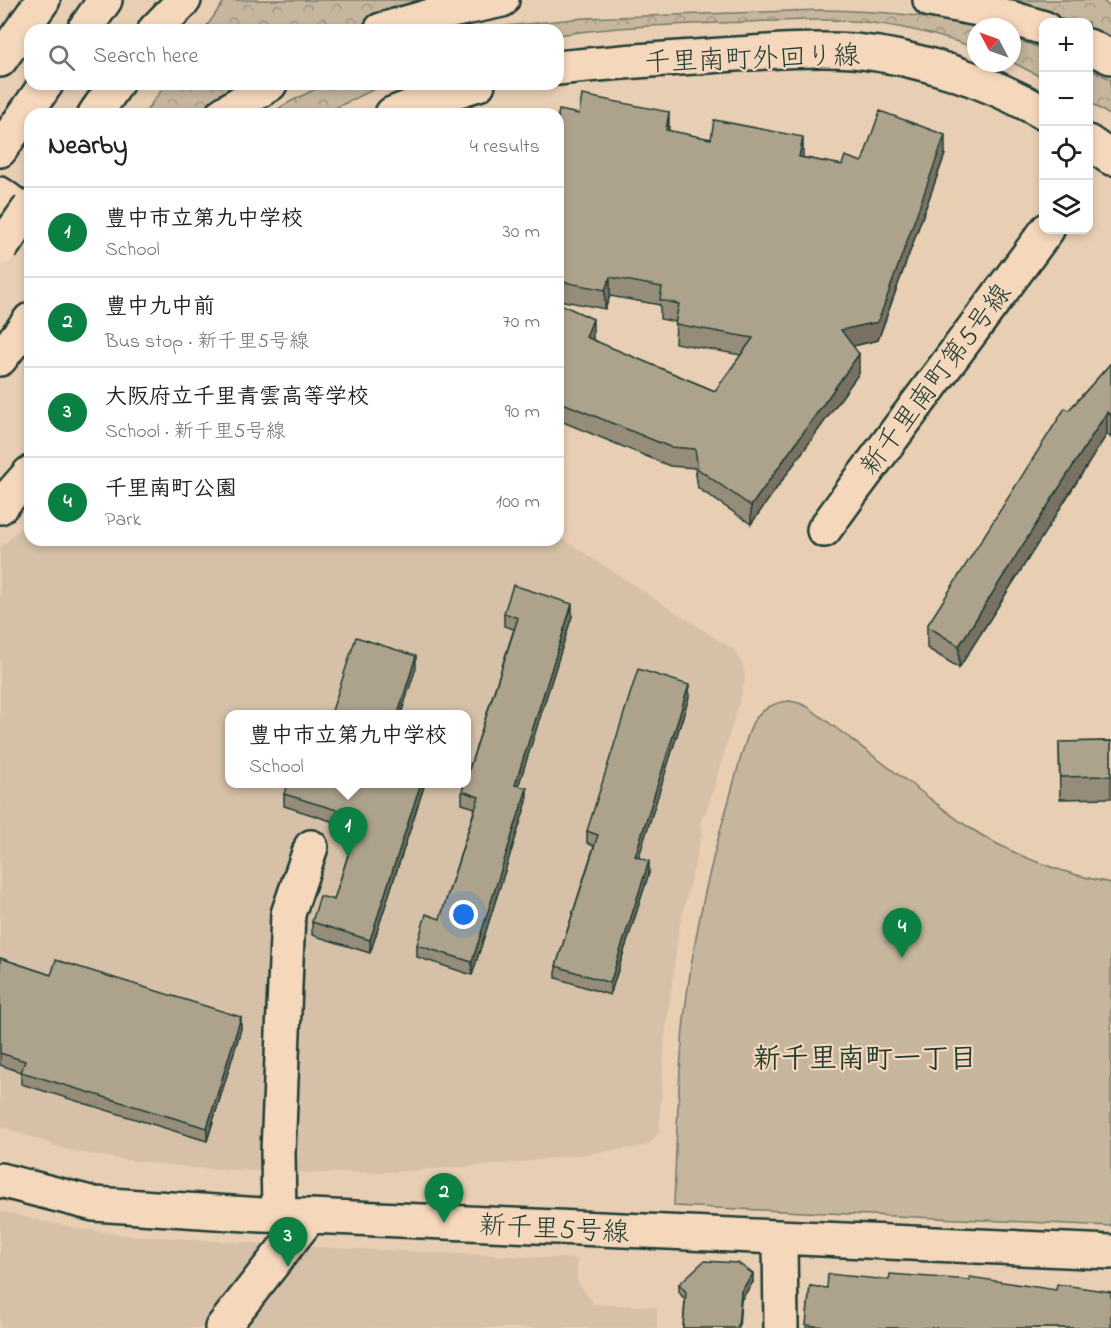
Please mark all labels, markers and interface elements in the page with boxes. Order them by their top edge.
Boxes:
north arrow [967,18,1021,72]
map controls [1039,18,1093,234]
button: + [1039,18,1093,72]
search box [24,24,564,90]
street label: 千里南町外回り線 [643,37,861,84]
icon: search [45,41,78,74]
text: Search here [93,41,198,73]
button: − [1039,72,1093,126]
button: locate [1039,126,1093,180]
text: Nearby [48,128,127,166]
text: 4 results [470,133,540,162]
button: layers [1039,180,1093,234]
text: 豊中市立第九中学校 [105,204,303,236]
text: 1 [64,218,71,247]
text: 30 m [503,218,540,247]
text: School [105,236,160,265]
street label: 新千里南町第5号線 [852,276,1022,485]
text: 豊中九中前 [105,292,215,324]
text: 2 [63,308,72,337]
text: 70 m [503,308,540,337]
text: Bus stop · 新千里5号線 [105,328,309,357]
text: 大阪府立千里青雲高等学校 [105,382,369,414]
text: 3 [63,398,72,427]
text: 90 m [505,398,540,427]
text: School · 新千里5号線 [105,418,285,447]
text: 千里南町公園 [105,474,237,506]
text: 4 [63,488,72,517]
text: 100 m [496,488,540,517]
text: Park [105,506,141,535]
popup [225,710,471,788]
text: 豊中市立第九中学校 [249,721,447,753]
text: School [249,753,304,782]
pin: 1 [328,808,368,857]
your location [449,900,478,929]
pin: 4 [882,908,922,958]
district label: 新千里南町一丁目 [753,1040,977,1081]
pin: 2 [424,1174,464,1223]
street label: 新千里5号線 [478,1207,630,1254]
pin: 3 [268,1218,308,1267]

